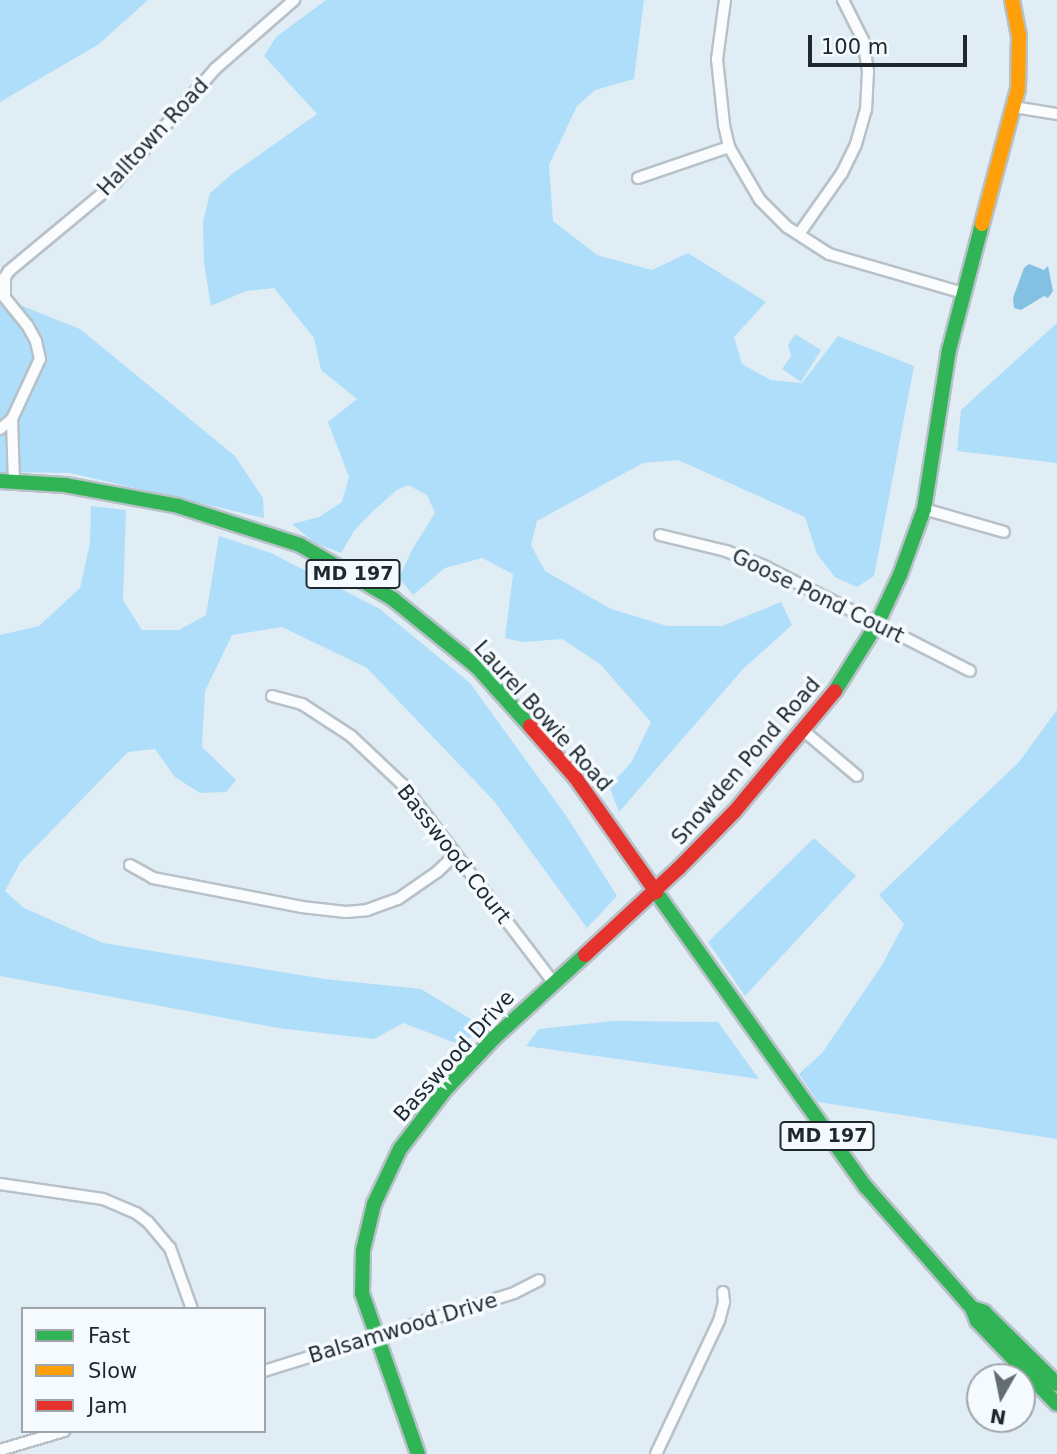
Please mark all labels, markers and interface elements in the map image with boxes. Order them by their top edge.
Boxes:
scale bar [812,21,971,65]
text: 100 m [821,35,888,59]
street label: Halltown Road [92,73,214,201]
street label: Goose Pond Court [728,543,908,649]
road number: MD 197 [304,558,402,590]
street label: Laurel Bowie Road [469,635,617,797]
street label: Snowden Pond Road [666,672,826,850]
street label: Basswood Court [392,779,516,929]
street label: Basswood Drive [388,985,520,1127]
road number: MD 197 [778,1120,876,1152]
street label: Balsamwood Drive [305,1287,501,1369]
legend [21,1307,266,1433]
text: Fast [88,1324,130,1348]
text: Slow [88,1359,137,1383]
north arrow [966,1363,1036,1433]
text: Jam [88,1394,128,1418]
text: N [988,1405,1008,1429]

